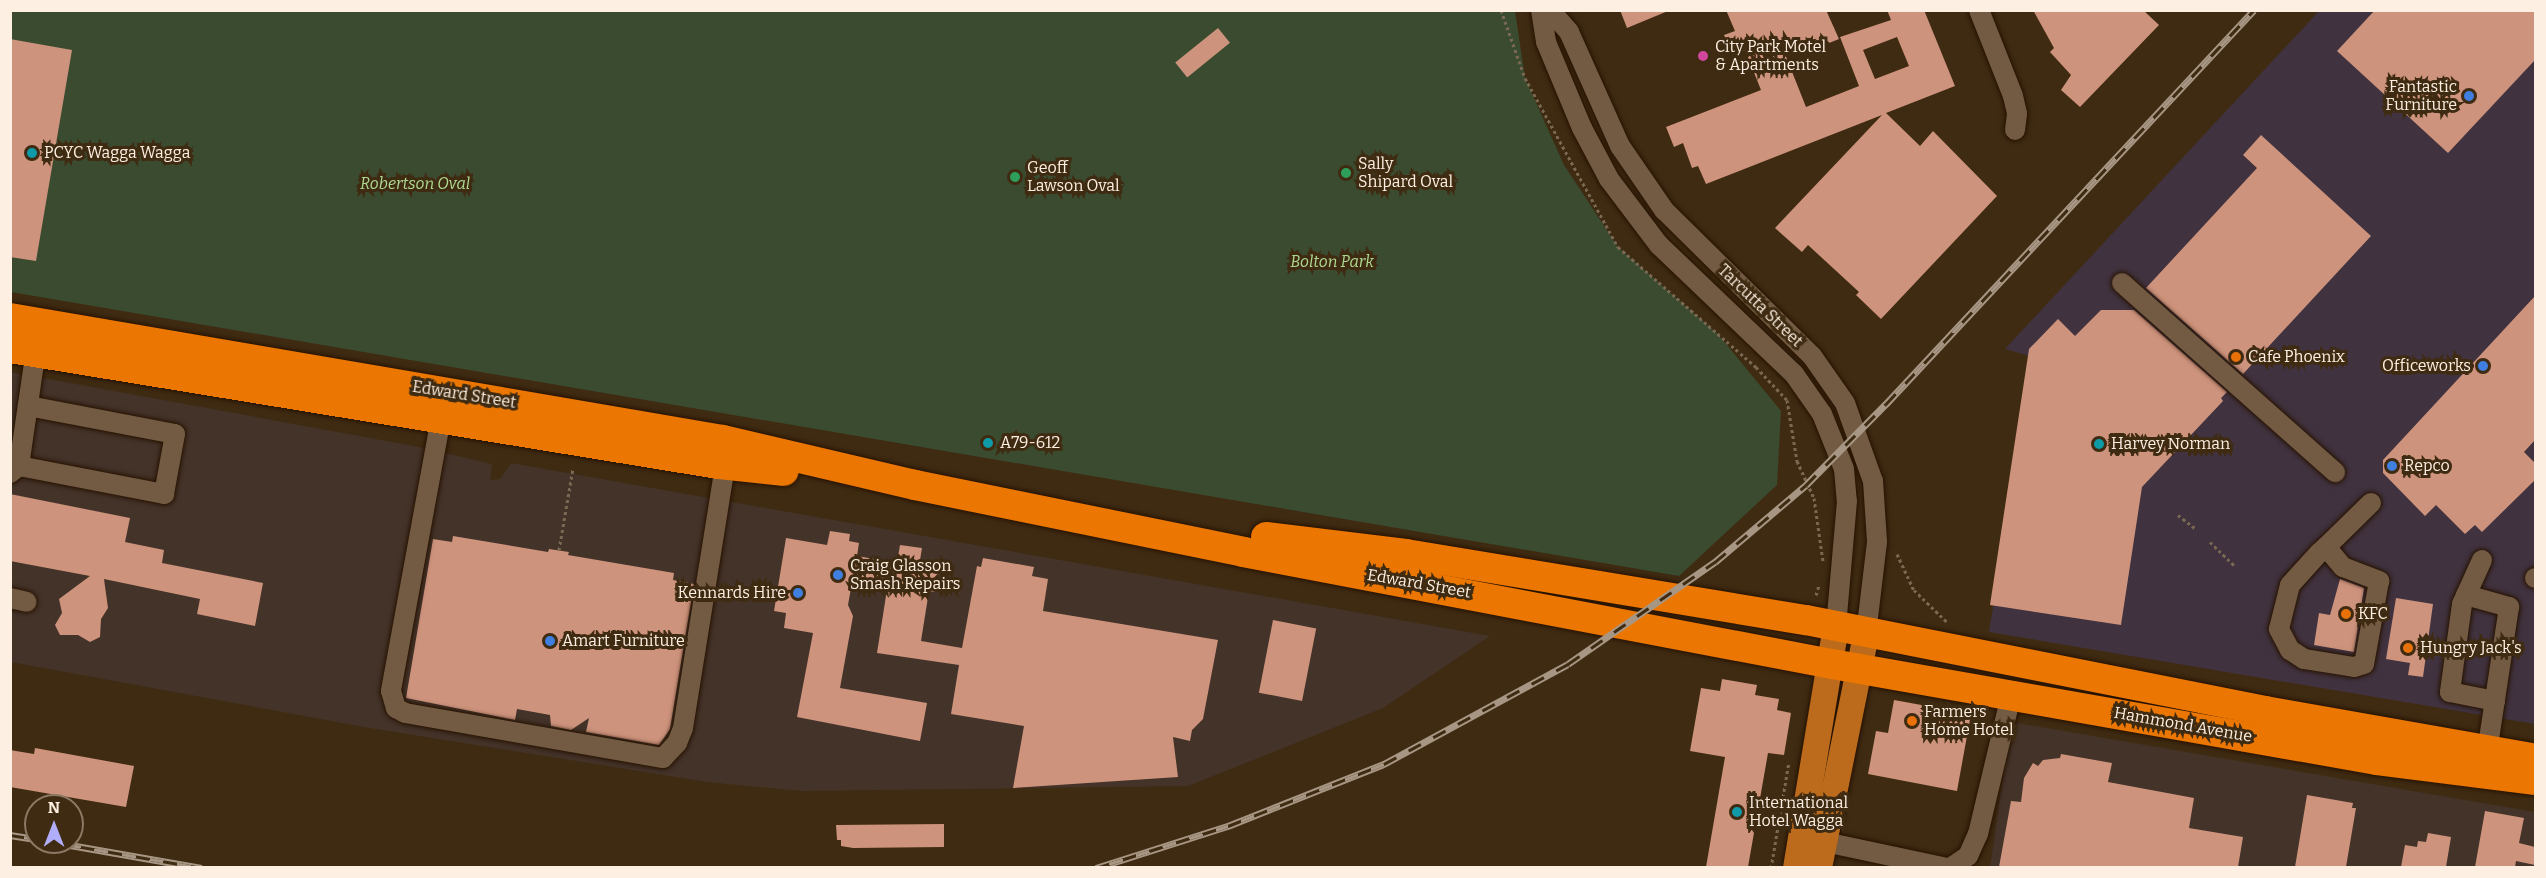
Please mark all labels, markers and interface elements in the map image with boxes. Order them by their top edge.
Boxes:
place label: City Park Motel & Apartments [1715,37,1826,75]
marker: City Park Motel & Apartments [1696,49,1710,63]
place label: Fantastic Furniture [2385,77,2457,115]
marker: Fantastic Furniture [2462,89,2476,103]
place label: PCYC Wagga Wagga [44,143,190,163]
marker: PCYC Wagga Wagga [25,146,39,160]
place label: Sally Shipard Oval [1358,154,1453,192]
place label: Geoff Lawson Oval [1027,158,1120,196]
marker: Sally Shipard Oval [1339,166,1353,180]
marker: Geoff Lawson Oval [1008,170,1022,184]
park label: Robertson Oval [360,174,470,194]
park label: Bolton Park [1290,252,1374,272]
street label: Tarcutta Street [1714,261,1806,351]
place label: Cafe Phoenix [2248,347,2345,367]
marker: Cafe Phoenix [2229,350,2243,364]
place label: Officeworks [2382,356,2471,376]
marker: Officeworks [2476,359,2490,373]
street label: Edward Street [411,377,517,413]
place label: A79-612 [1000,433,1060,453]
place label: Harvey Norman [2111,434,2230,454]
marker: A79-612 [981,436,995,450]
marker: Harvey Norman [2092,437,2106,451]
place label: Repco [2404,456,2450,476]
marker: Repco [2385,459,2399,473]
place label: Craig Glasson Smash Repairs [850,556,960,594]
street label: Edward Street [1366,565,1472,603]
marker: Craig Glasson Smash Repairs [831,568,845,582]
place label: Kennards Hire [678,583,786,603]
marker: Kennards Hire [791,586,805,600]
place label: KFC [2358,604,2388,624]
marker: KFC [2339,607,2353,621]
place label: Amart Furniture [562,631,685,651]
marker: Amart Furniture [543,634,557,648]
place label: Hungry Jack's [2420,638,2522,658]
marker: Hungry Jack's [2401,641,2415,655]
place label: Farmers Home Hotel [1924,702,2013,740]
street label: Hammond Avenue [2112,703,2254,747]
marker: Farmers Home Hotel [1905,714,1919,728]
place label: International Hotel Wagga [1749,793,1848,831]
north arrow [24,794,84,854]
text: N [48,798,60,817]
marker: International Hotel Wagga [1730,805,1744,819]

